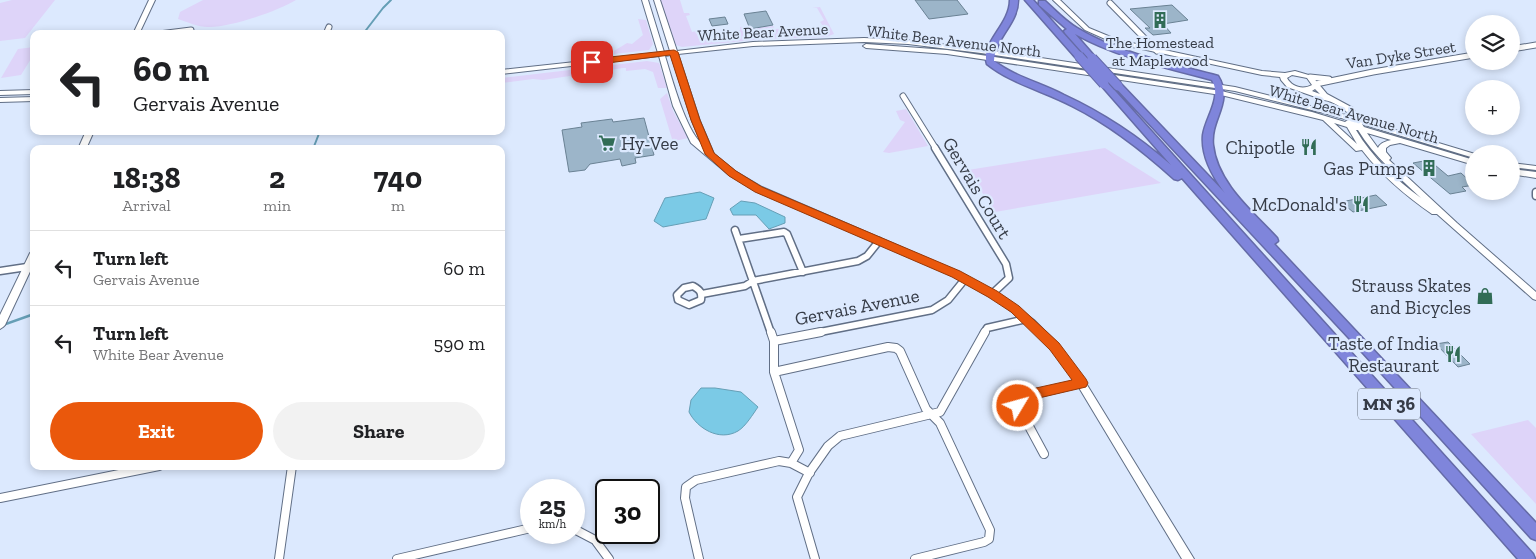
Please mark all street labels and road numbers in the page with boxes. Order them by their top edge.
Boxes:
street label: White Bear Avenue [697,19,829,45]
street label: White Bear Avenue North [866,21,1042,61]
street label: Van Dyke Street [1344,37,1457,73]
street label: White Bear Avenue North [1267,81,1441,147]
street label: Gervais Court [938,133,1016,243]
street label: Gervais Avenue [793,284,921,330]
road number: MN 36 [1358,388,1420,419]

